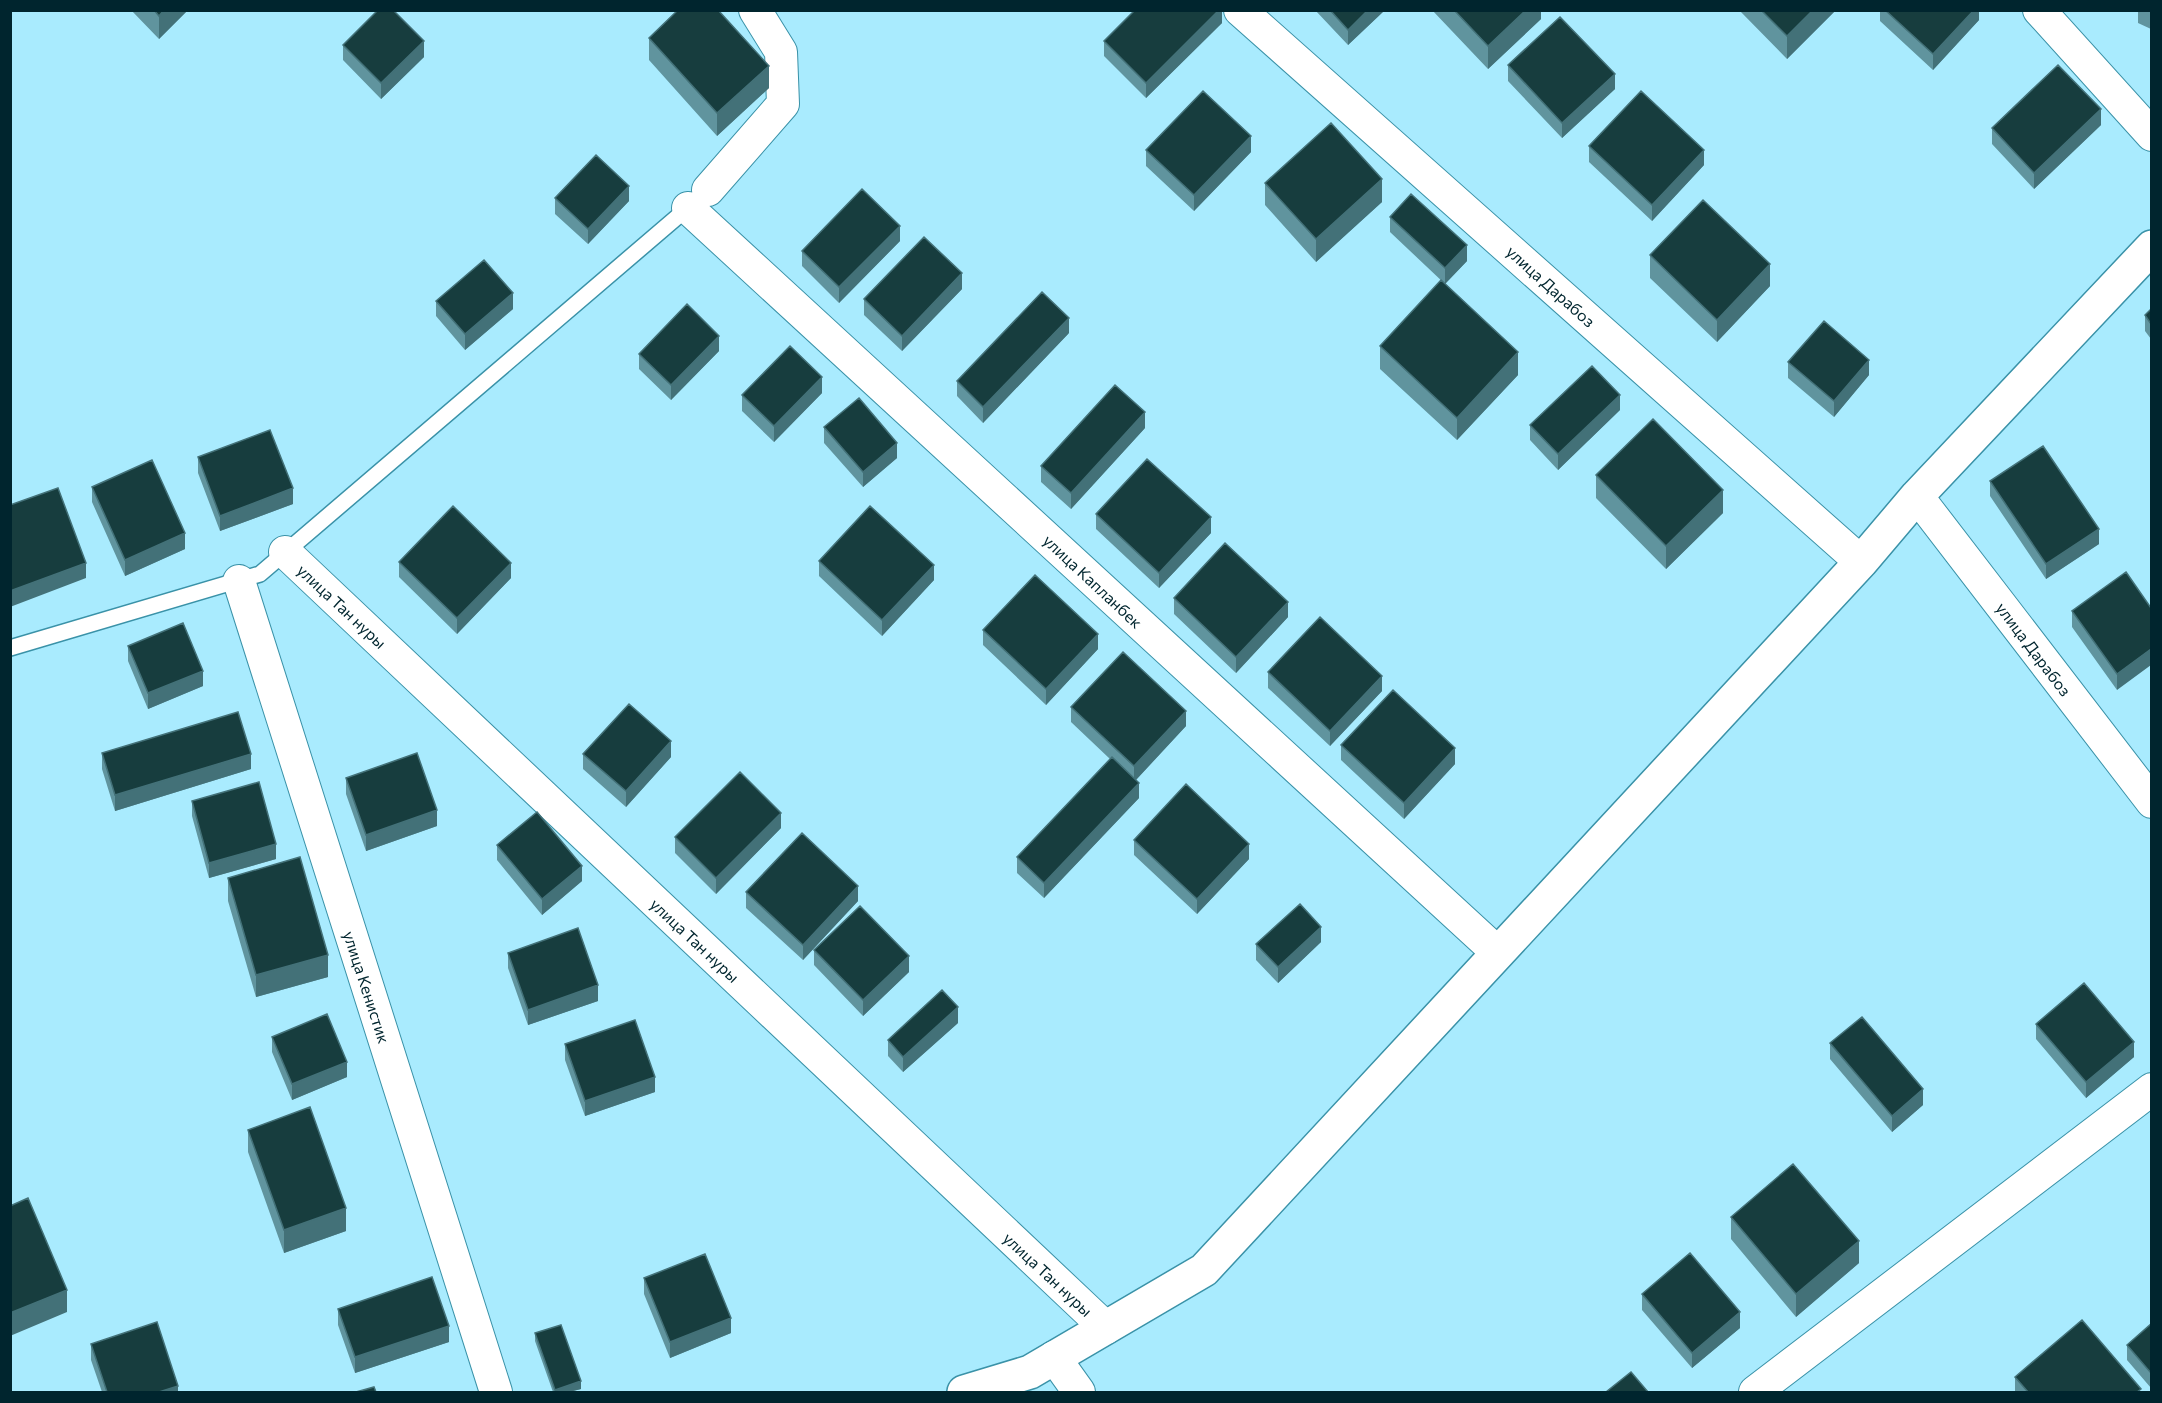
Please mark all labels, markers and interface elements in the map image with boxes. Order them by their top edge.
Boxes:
street label: улица Дарабоз [1503,241,1599,331]
street label: улица Капланбек [1040,530,1147,632]
street label: улица Тан нуры [294,560,390,652]
street label: улица Дарабоз [1993,598,2075,700]
street label: улица Тан нуры [647,894,743,986]
street label: улица Кенистик [340,928,394,1046]
street label: улица Тан нуры [1000,1228,1096,1320]

